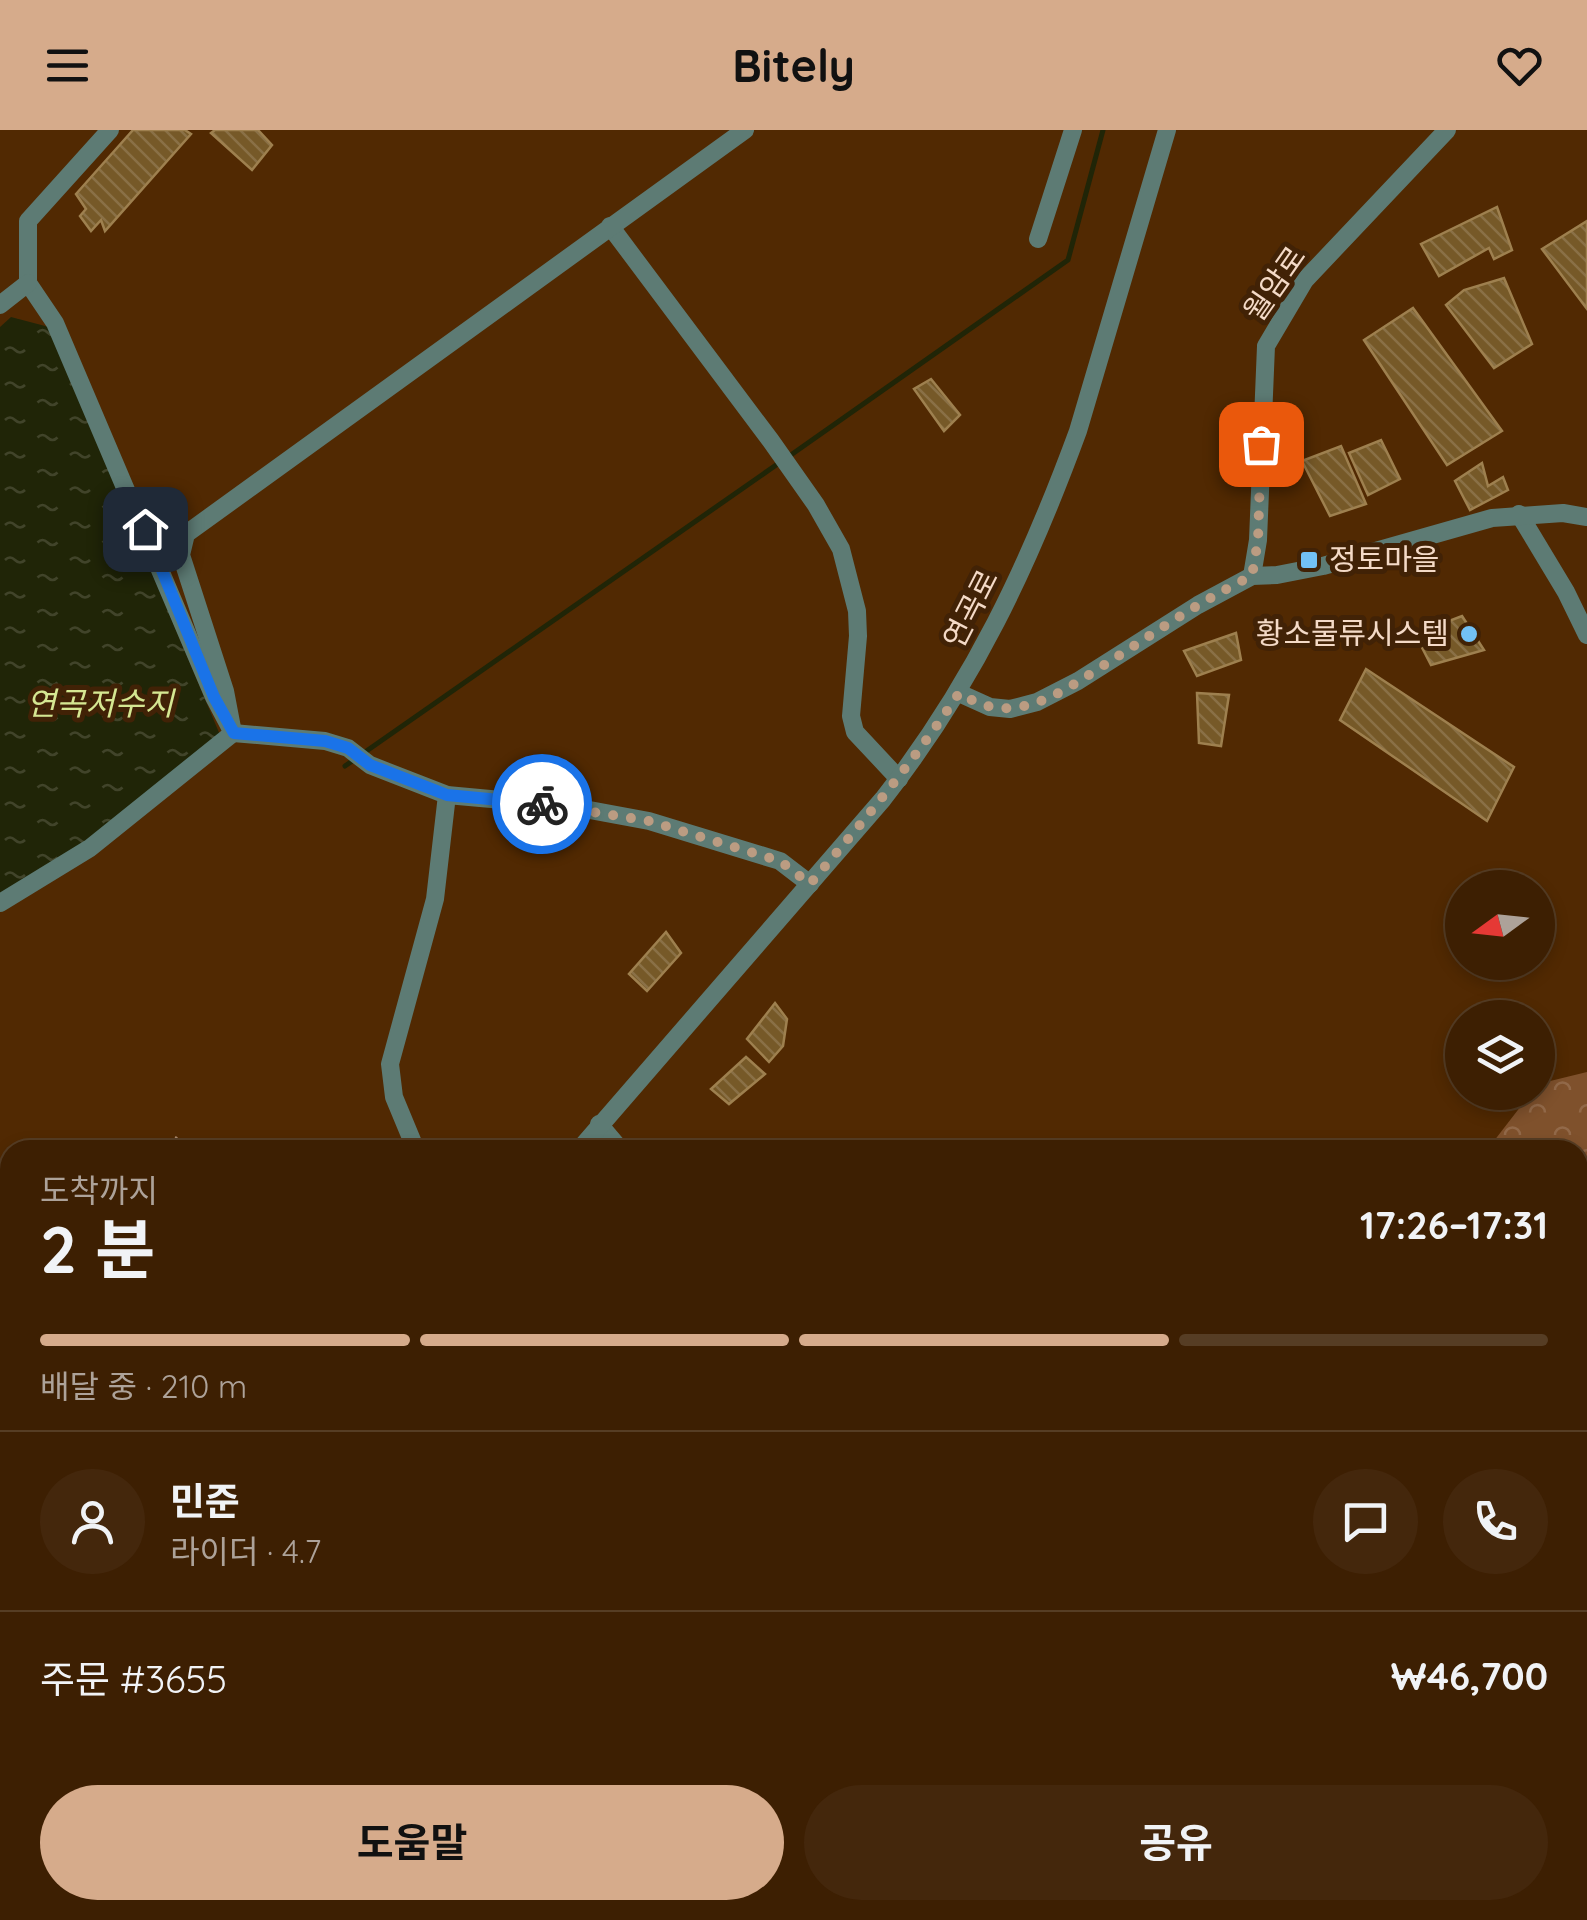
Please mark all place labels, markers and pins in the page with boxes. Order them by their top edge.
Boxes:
pin [1219,402,1304,487]
pin [103,487,188,572]
place label: 정토마을 [1329,540,1439,578]
marker: 정토마을 [1298,549,1320,571]
place label: 황소물류시스템 [1256,614,1449,652]
marker: 황소물류시스템 [1458,623,1480,645]

